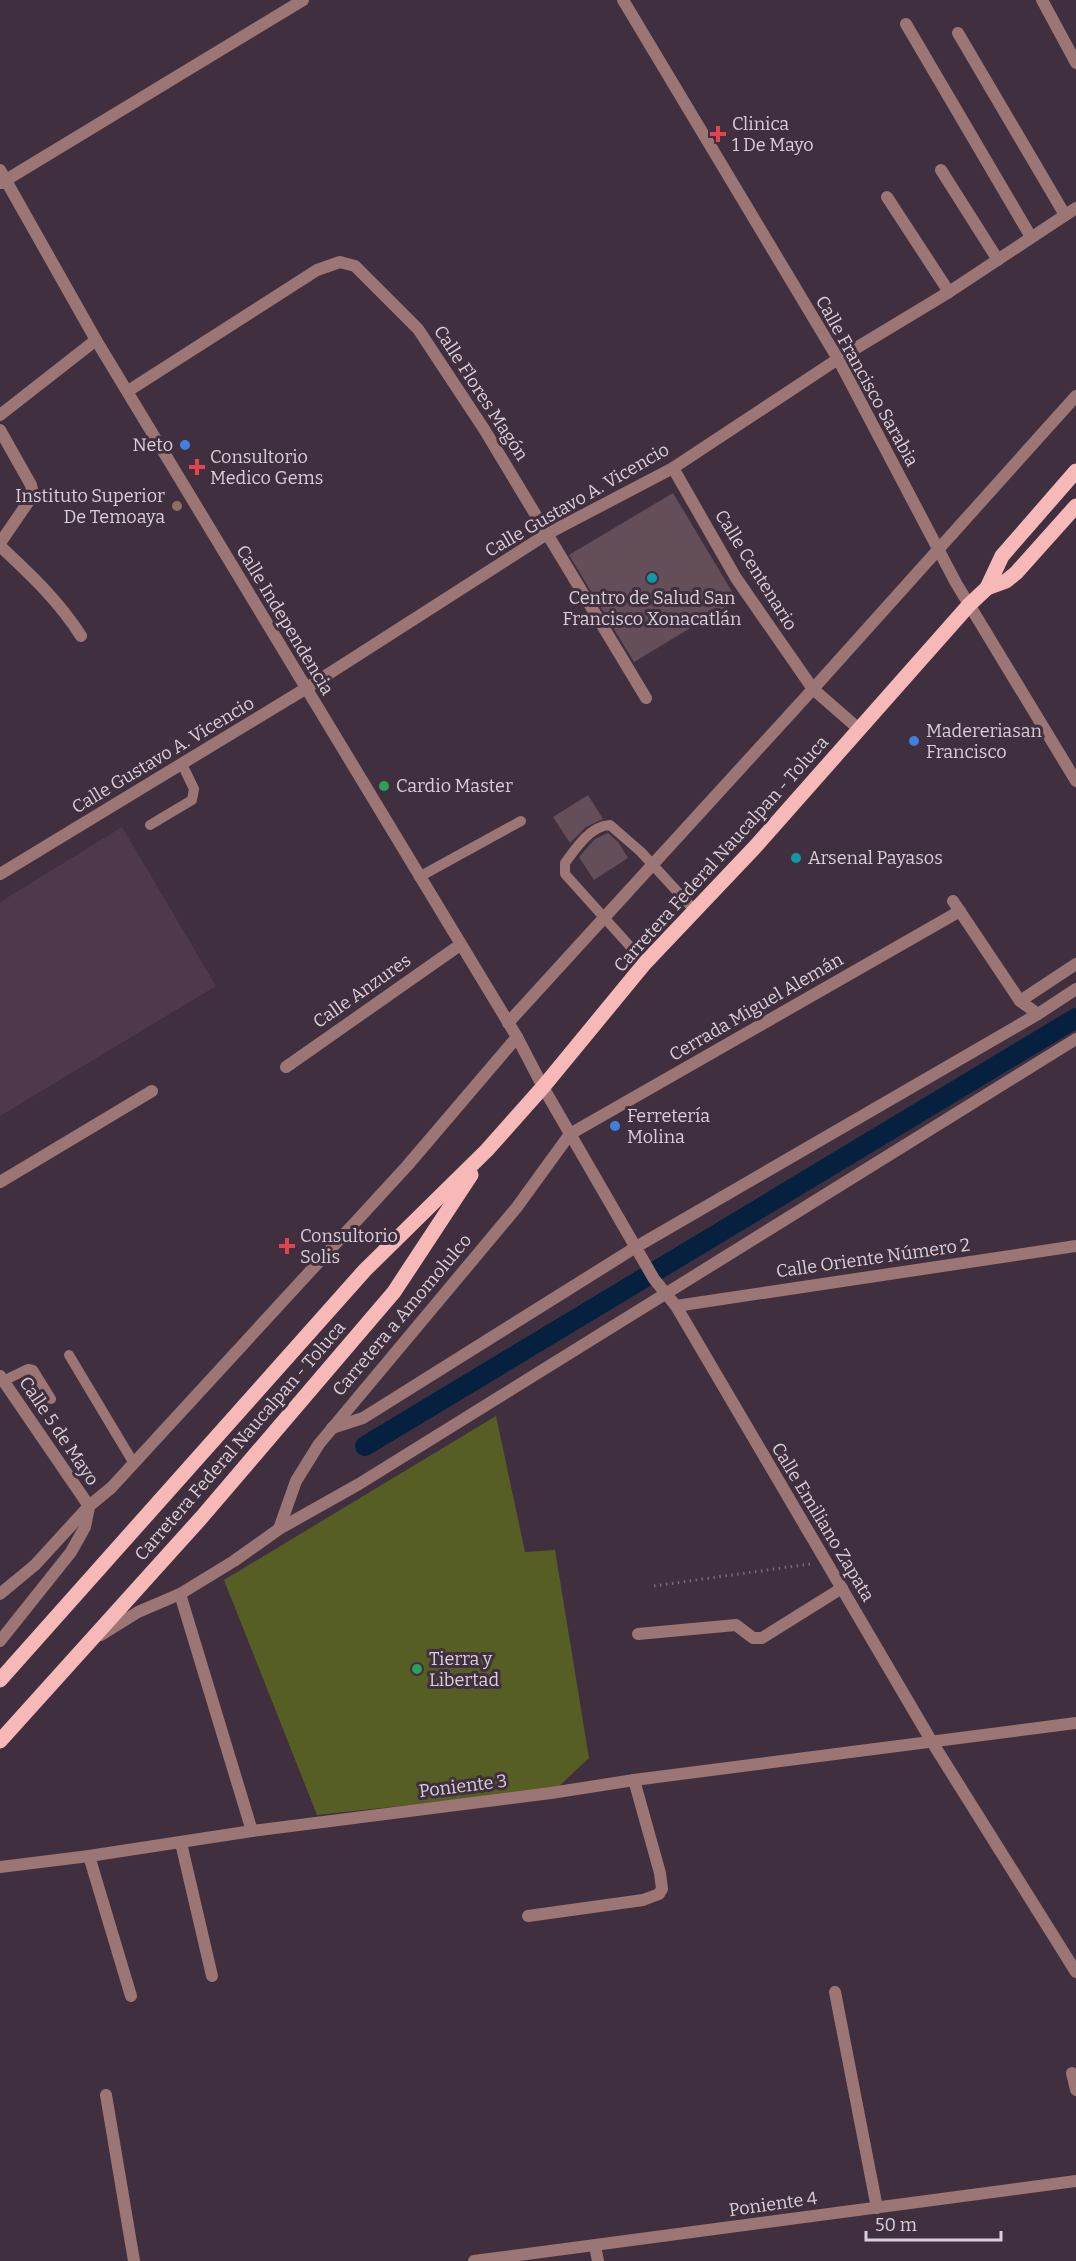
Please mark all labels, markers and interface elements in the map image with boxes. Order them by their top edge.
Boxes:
place label: Clinica 1 De Mayo [732,113,814,156]
marker: Clinica 1 De Mayo [709,125,727,143]
street label: Calle Francisco Sarabia [811,292,923,470]
street label: Calle Flores Magón [429,321,533,465]
place label: Neto [133,434,173,456]
marker: Neto [178,438,192,452]
street label: Calle Gustavo A. Vicencio [481,438,673,562]
place label: Consultorio Medico Gems [210,446,323,489]
marker: Consultorio Medico Gems [188,458,206,476]
place label: Instituto Superior De Temoaya [15,485,165,528]
marker: Instituto Superior De Temoaya [170,499,184,513]
street label: Calle Centenario [710,506,802,634]
street label: Calle Independencia [232,541,339,699]
marker: Centro de Salud San Francisco Xonacatlán [645,571,659,585]
place label: Centro de Salud San Francisco Xonacatlán [563,587,742,630]
street label: Calle Gustavo A. Vicencio [68,692,258,818]
place label: Madereriasan Francisco [926,720,1043,763]
street label: Carretera Federal Naucalpan - Toluca [609,731,833,977]
marker: Madereriasan Francisco [907,734,921,748]
place label: Cardio Master [396,775,513,797]
marker: Cardio Master [377,779,391,793]
place label: Arsenal Payasos [808,847,943,869]
marker: Arsenal Payasos [789,851,803,865]
street label: Cerrada Miguel Alemán [665,948,847,1066]
street label: Calle Anzures [309,949,415,1033]
place label: Ferretería Molina [627,1105,710,1148]
marker: Ferretería Molina [608,1119,622,1133]
place label: Consultorio Solis [300,1225,398,1268]
street label: Carretera a Amomolulco [328,1229,476,1401]
street label: Calle Oriente Número 2 [775,1233,971,1283]
marker: Consultorio Solis [278,1237,296,1255]
street label: Carretera Federal Naucalpan - Toluca [130,1317,350,1565]
street label: Calle 5 de Mayo [14,1372,104,1490]
street label: Calle Emiliano Zapata [767,1438,879,1606]
place label: Tierra y Libertad [429,1648,499,1691]
marker: Tierra y Libertad [410,1662,424,1676]
street label: Poniente 3 [418,1770,508,1802]
street label: Poniente 4 [727,2187,819,2221]
scale bar [866,2204,1001,2242]
text: 50 m [875,2214,917,2236]

